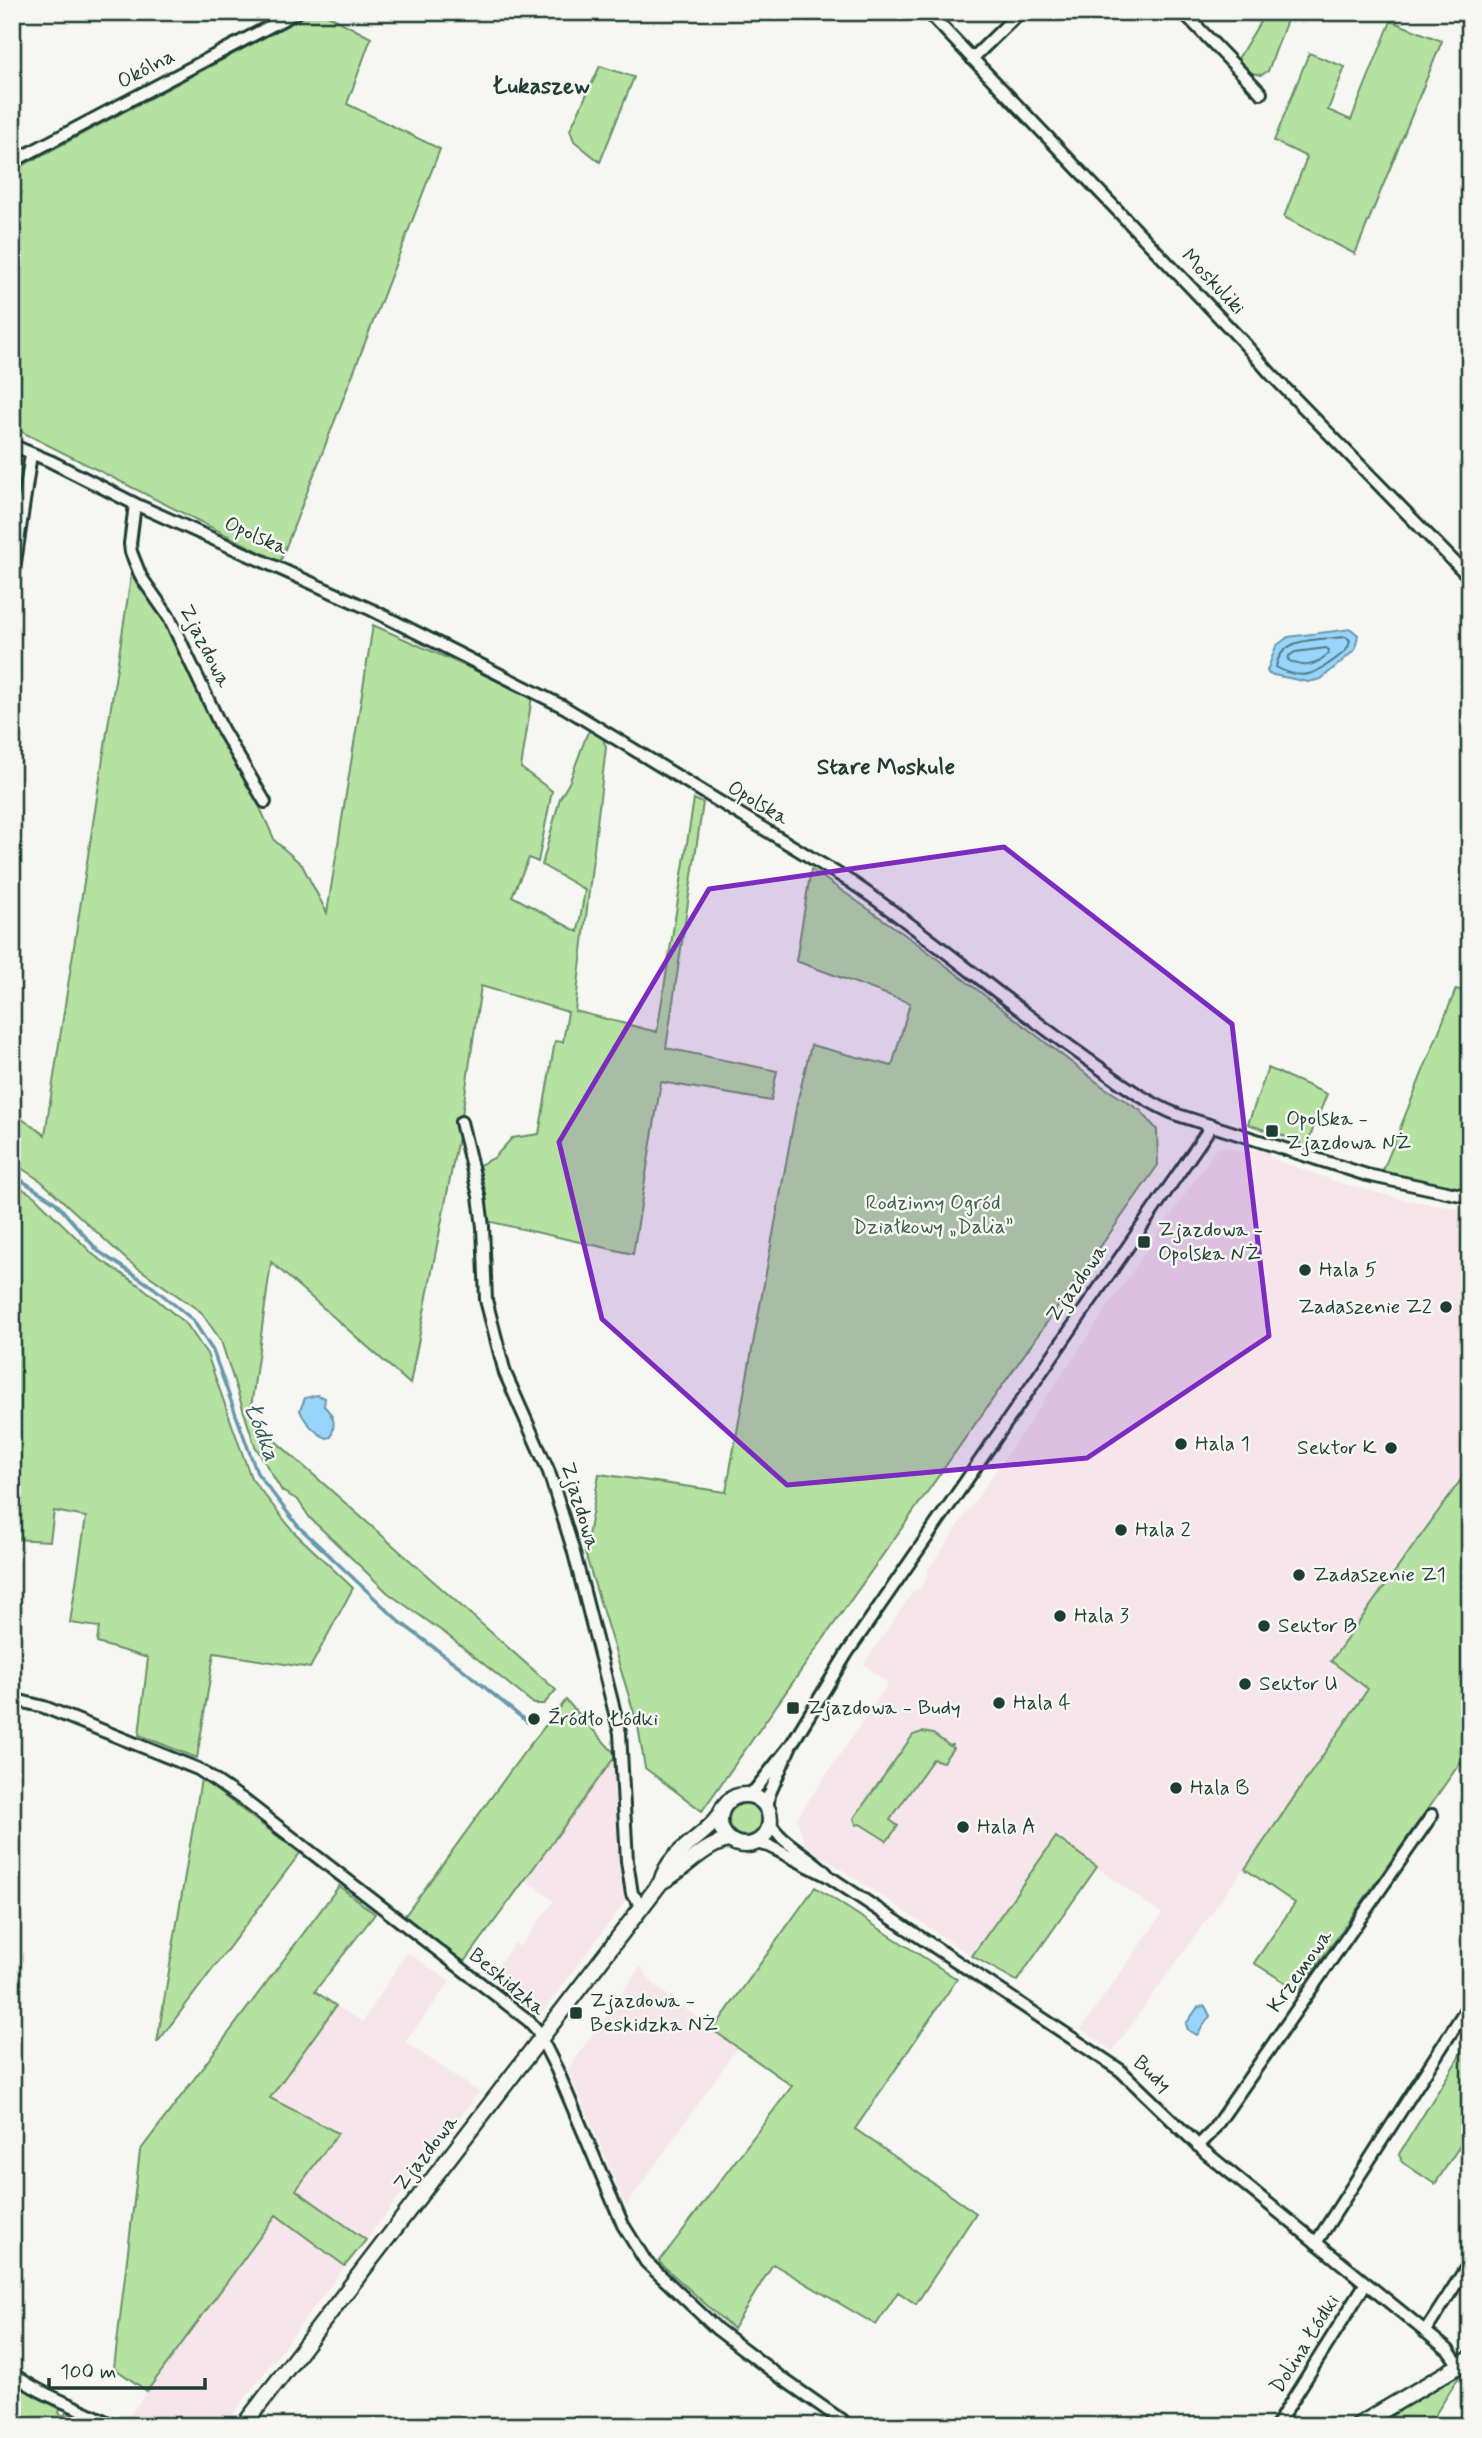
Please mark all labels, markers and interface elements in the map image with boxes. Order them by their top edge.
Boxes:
street label: Okólna [112,42,180,96]
district label: Łukaszew [492,72,590,102]
street label: Moskuliki [1175,243,1252,321]
street label: Opolska [220,510,293,563]
street label: Zjazdowa [172,600,238,693]
district label: Stare Moskule [817,753,955,783]
street label: Opolska [722,774,794,832]
place label: Opolska - Zjazdowa NŻ [1286,1105,1411,1157]
marker: Opolska - Zjazdowa NŻ [1264,1123,1280,1139]
park label: Rodzinny Ogród Działkowy „Dalia” [853,1189,1013,1241]
place label: Zjazdowa - Opolska NŻ [1158,1216,1263,1268]
marker: Zjazdowa - Opolska NŻ [1136,1234,1152,1250]
street label: Zjazdowa [1040,1238,1114,1328]
place label: Hala 5 [1319,1256,1377,1284]
marker: Hala 5 [1297,1262,1313,1278]
place label: Zadaszenie Z2 [1298,1293,1432,1321]
marker: Zadaszenie Z2 [1438,1299,1454,1315]
water label: Łódka [236,1398,286,1466]
place label: Hala 1 [1195,1430,1250,1458]
place label: Sektor K [1297,1434,1377,1462]
marker: Hala 1 [1173,1436,1189,1452]
marker: Sektor K [1383,1440,1399,1456]
street label: Zjazdowa [553,1459,607,1553]
place label: Hala 2 [1135,1516,1191,1544]
marker: Hala 2 [1113,1522,1129,1538]
place label: Zadaszenie Z1 [1313,1561,1446,1589]
marker: Zadaszenie Z1 [1291,1567,1307,1583]
place label: Hala 3 [1074,1602,1130,1630]
marker: Hala 3 [1052,1608,1068,1624]
place label: Sektor B [1278,1612,1357,1640]
marker: Sektor B [1256,1618,1272,1634]
place label: Sektor U [1259,1670,1338,1698]
marker: Sektor U [1237,1676,1253,1692]
place label: Hala 4 [1013,1689,1071,1717]
place label: Zjazdowa - Budy [807,1694,961,1722]
marker: Hala 4 [991,1695,1007,1711]
marker: Zjazdowa - Budy [785,1700,801,1716]
place label: Źródło Łódki [548,1705,658,1733]
marker: Źródło Łódki [526,1711,542,1727]
place label: Hala B [1190,1774,1250,1802]
marker: Hala B [1168,1780,1184,1796]
place label: Hala A [977,1813,1036,1841]
marker: Hala A [955,1819,971,1835]
street label: Krzemowa [1261,1923,1339,2018]
street label: Beskidzka [463,1942,552,2023]
place label: Zjazdowa - Beskidzka NŻ [590,1987,718,2039]
marker: Zjazdowa - Beskidzka NŻ [568,2005,584,2021]
street label: Budy [1127,2049,1177,2099]
street label: Zjazdowa [387,2109,465,2197]
street label: Dolina Łódki [1264,2289,1347,2399]
scale bar [49,2347,205,2391]
text: 100 m [60,2358,116,2386]

